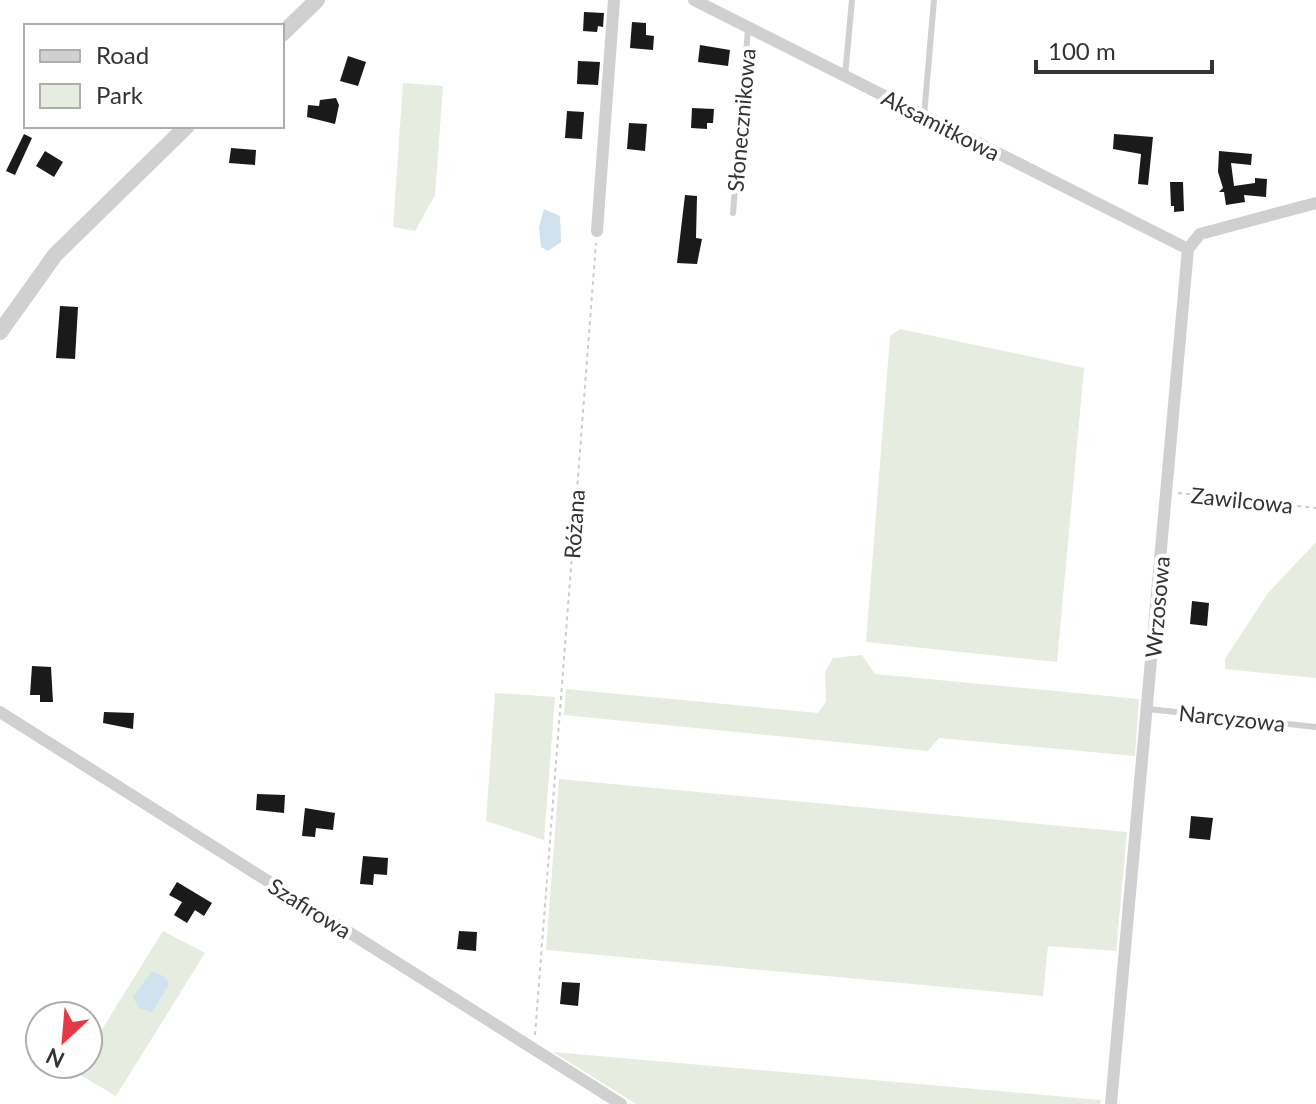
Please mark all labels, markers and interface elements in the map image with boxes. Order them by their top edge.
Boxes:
legend [24,24,284,128]
scale bar [1036,24,1212,74]
text: 100 m [1048,36,1116,65]
text: Road [96,40,149,69]
street label: Słonecznikowa [721,47,761,193]
text: Park [96,80,144,109]
street label: Aksamitkowa [878,84,1004,166]
street label: Zawilcowa [1190,481,1294,519]
street label: Różana [558,488,590,560]
street label: Wrzosowa [1139,555,1175,659]
street label: Narcyzowa [1177,699,1287,737]
street label: Szafirowa [263,872,357,944]
north arrow [24,1000,104,1080]
text: N [41,1043,69,1074]

